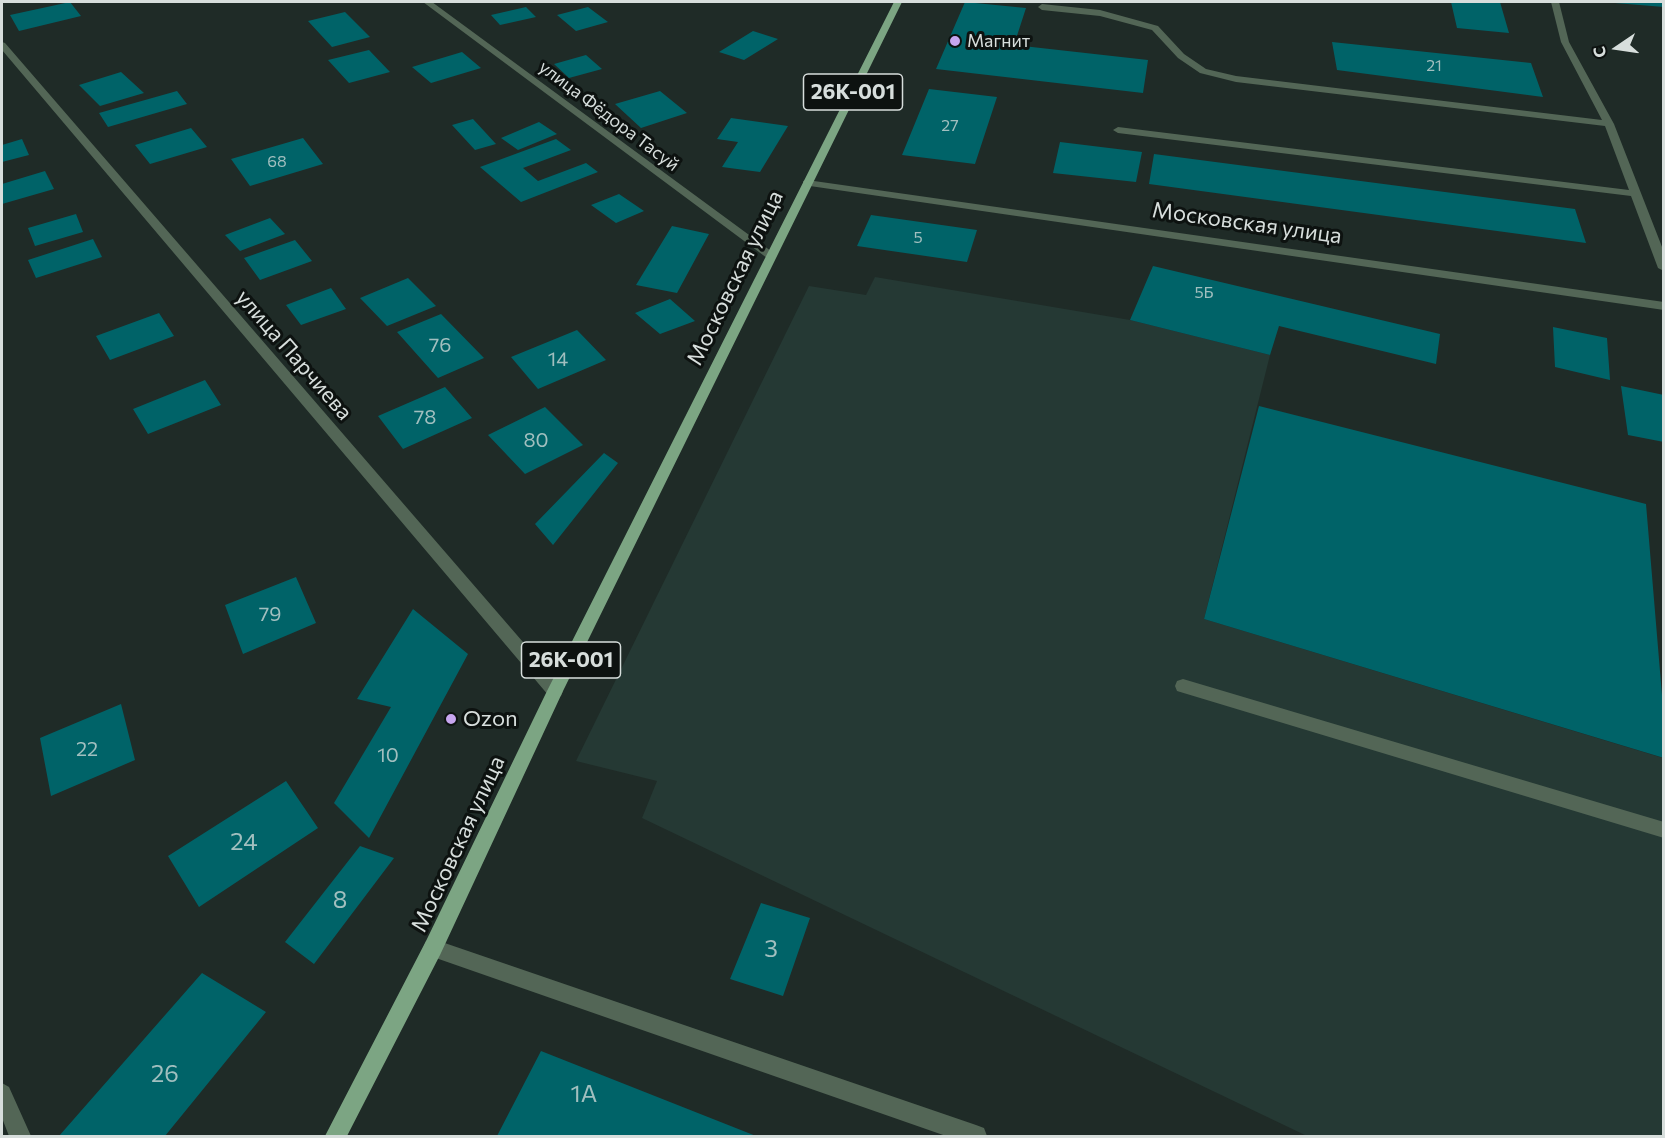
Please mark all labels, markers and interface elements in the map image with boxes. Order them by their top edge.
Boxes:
north arrow [1587,18,1647,78]
place label: Магнит [967,30,1030,52]
marker: Магнит [948,34,962,48]
text: С [1588,45,1609,60]
street label: улица Фёдора Тасуй [535,56,683,176]
house number: 21 [1426,56,1442,76]
road number: 26К-001 [804,74,902,110]
house number: 27 [941,116,959,136]
house number: 68 [267,152,287,172]
street label: Московская улица [681,186,789,370]
street label: Московская улица [1151,197,1343,249]
house number: 5 [913,228,923,248]
house number: 5Б [1194,283,1214,303]
street label: улица Парчиева [230,284,358,426]
house number: 76 [429,333,451,357]
house number: 14 [548,347,568,371]
house number: 78 [414,405,436,429]
house number: 80 [523,428,549,452]
house number: 79 [259,602,281,626]
road number: 26К-001 [522,642,620,678]
place label: Ozon [463,706,518,732]
marker: Ozon [444,712,458,726]
house number: 22 [76,737,98,761]
house number: 10 [377,743,399,767]
street label: Московская улица [406,752,510,936]
house number: 24 [230,828,258,856]
house number: 8 [333,886,347,914]
house number: 3 [764,935,778,963]
house number: 26 [151,1060,179,1088]
house number: 1А [571,1080,597,1108]

